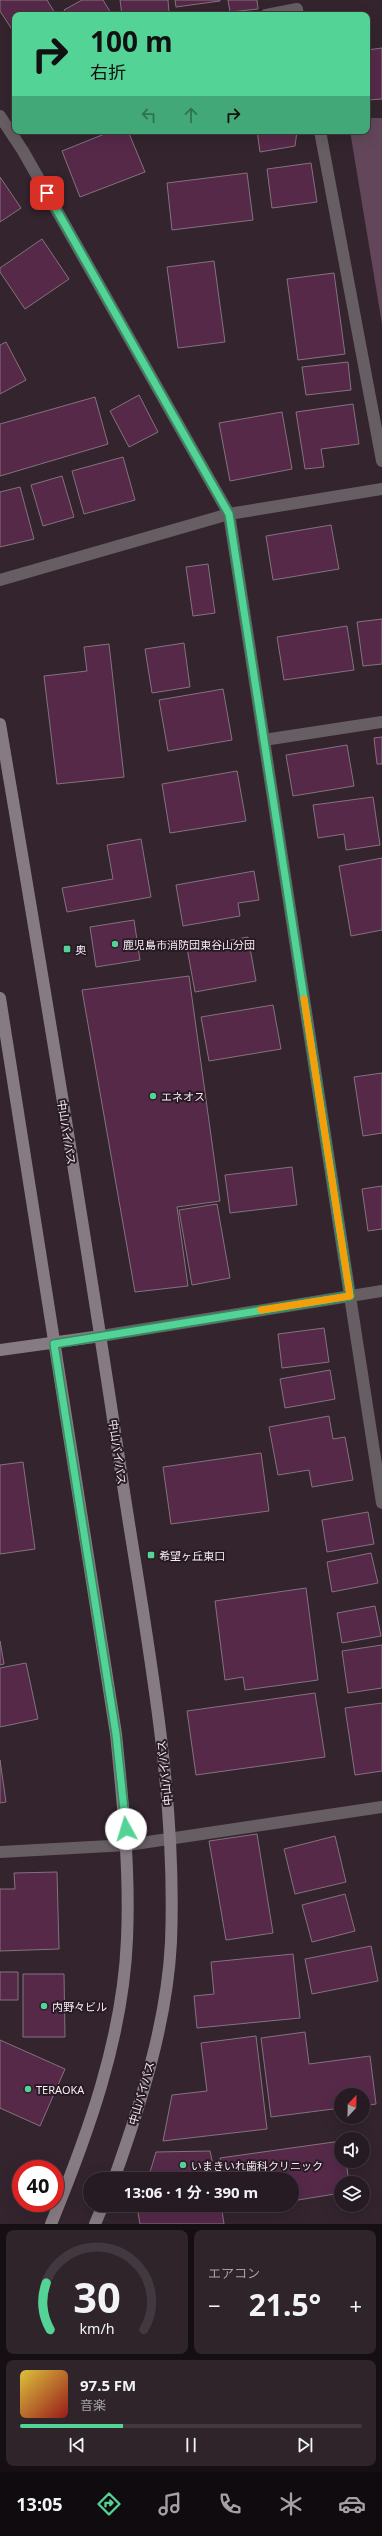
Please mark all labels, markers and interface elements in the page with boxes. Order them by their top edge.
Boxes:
text: 100 m [90,22,173,60]
icon: right [24,28,76,80]
text: 右折 [90,60,126,84]
icon: left [138,104,160,126]
icon: ahead [180,104,202,126]
icon: right [222,104,244,126]
pin [30,176,64,210]
icon: arrive [36,182,58,204]
place label: 鹿児島市消防団東谷山分団 [123,937,255,952]
marker: 鹿児島市消防団東谷山分団 [110,939,120,949]
place label: 奥 [75,942,87,957]
marker: 奥 [62,944,72,954]
place label: エネオス [161,1089,205,1104]
marker: エネオス [148,1091,158,1101]
street label: 中山バイパス [54,1098,80,1166]
street label: 中山バイパス [106,1418,130,1486]
place label: 希望ヶ丘東口 [159,1548,225,1563]
marker: 希望ヶ丘東口 [146,1550,156,1560]
street label: 中山バイパス [153,1740,175,1806]
position arrow [105,1808,147,1850]
place label: 内野々ビル [52,1999,107,2014]
marker: 内野々ビル [39,2001,49,2011]
street label: 中山バイパス [125,2059,157,2127]
place label: TERAOKA [36,2082,85,2097]
marker: TERAOKA [23,2084,33,2094]
north arrow [334,2088,370,2124]
map controls [334,2088,370,2212]
button: sound [334,2132,370,2168]
place label: いまきいれ歯科クリニック [191,2158,323,2173]
speed limit sign: 40 [12,2160,64,2212]
marker: いまきいれ歯科クリニック [178,2160,188,2170]
button: layers [334,2176,370,2212]
text: 13:06 · 1 分 · 390 m [124,2182,258,2202]
text: エアコン [208,2264,260,2282]
text: 30 [73,2269,121,2325]
text: 21.5° [249,2284,321,2325]
text: − [208,2290,221,2320]
text: + [349,2290,362,2320]
text: km/h [79,2319,115,2338]
text: 97.5 FM [80,2375,136,2395]
text: 音楽 [80,2396,106,2414]
icon: previous [66,2434,88,2456]
icon: pause [180,2434,202,2456]
icon: next [294,2434,316,2456]
icon: directions [95,2490,123,2518]
icon: music [156,2490,184,2518]
icon: phone [216,2490,244,2518]
icon: climate [277,2490,305,2518]
icon: car [338,2490,366,2518]
text: 13:05 [16,2492,63,2516]

